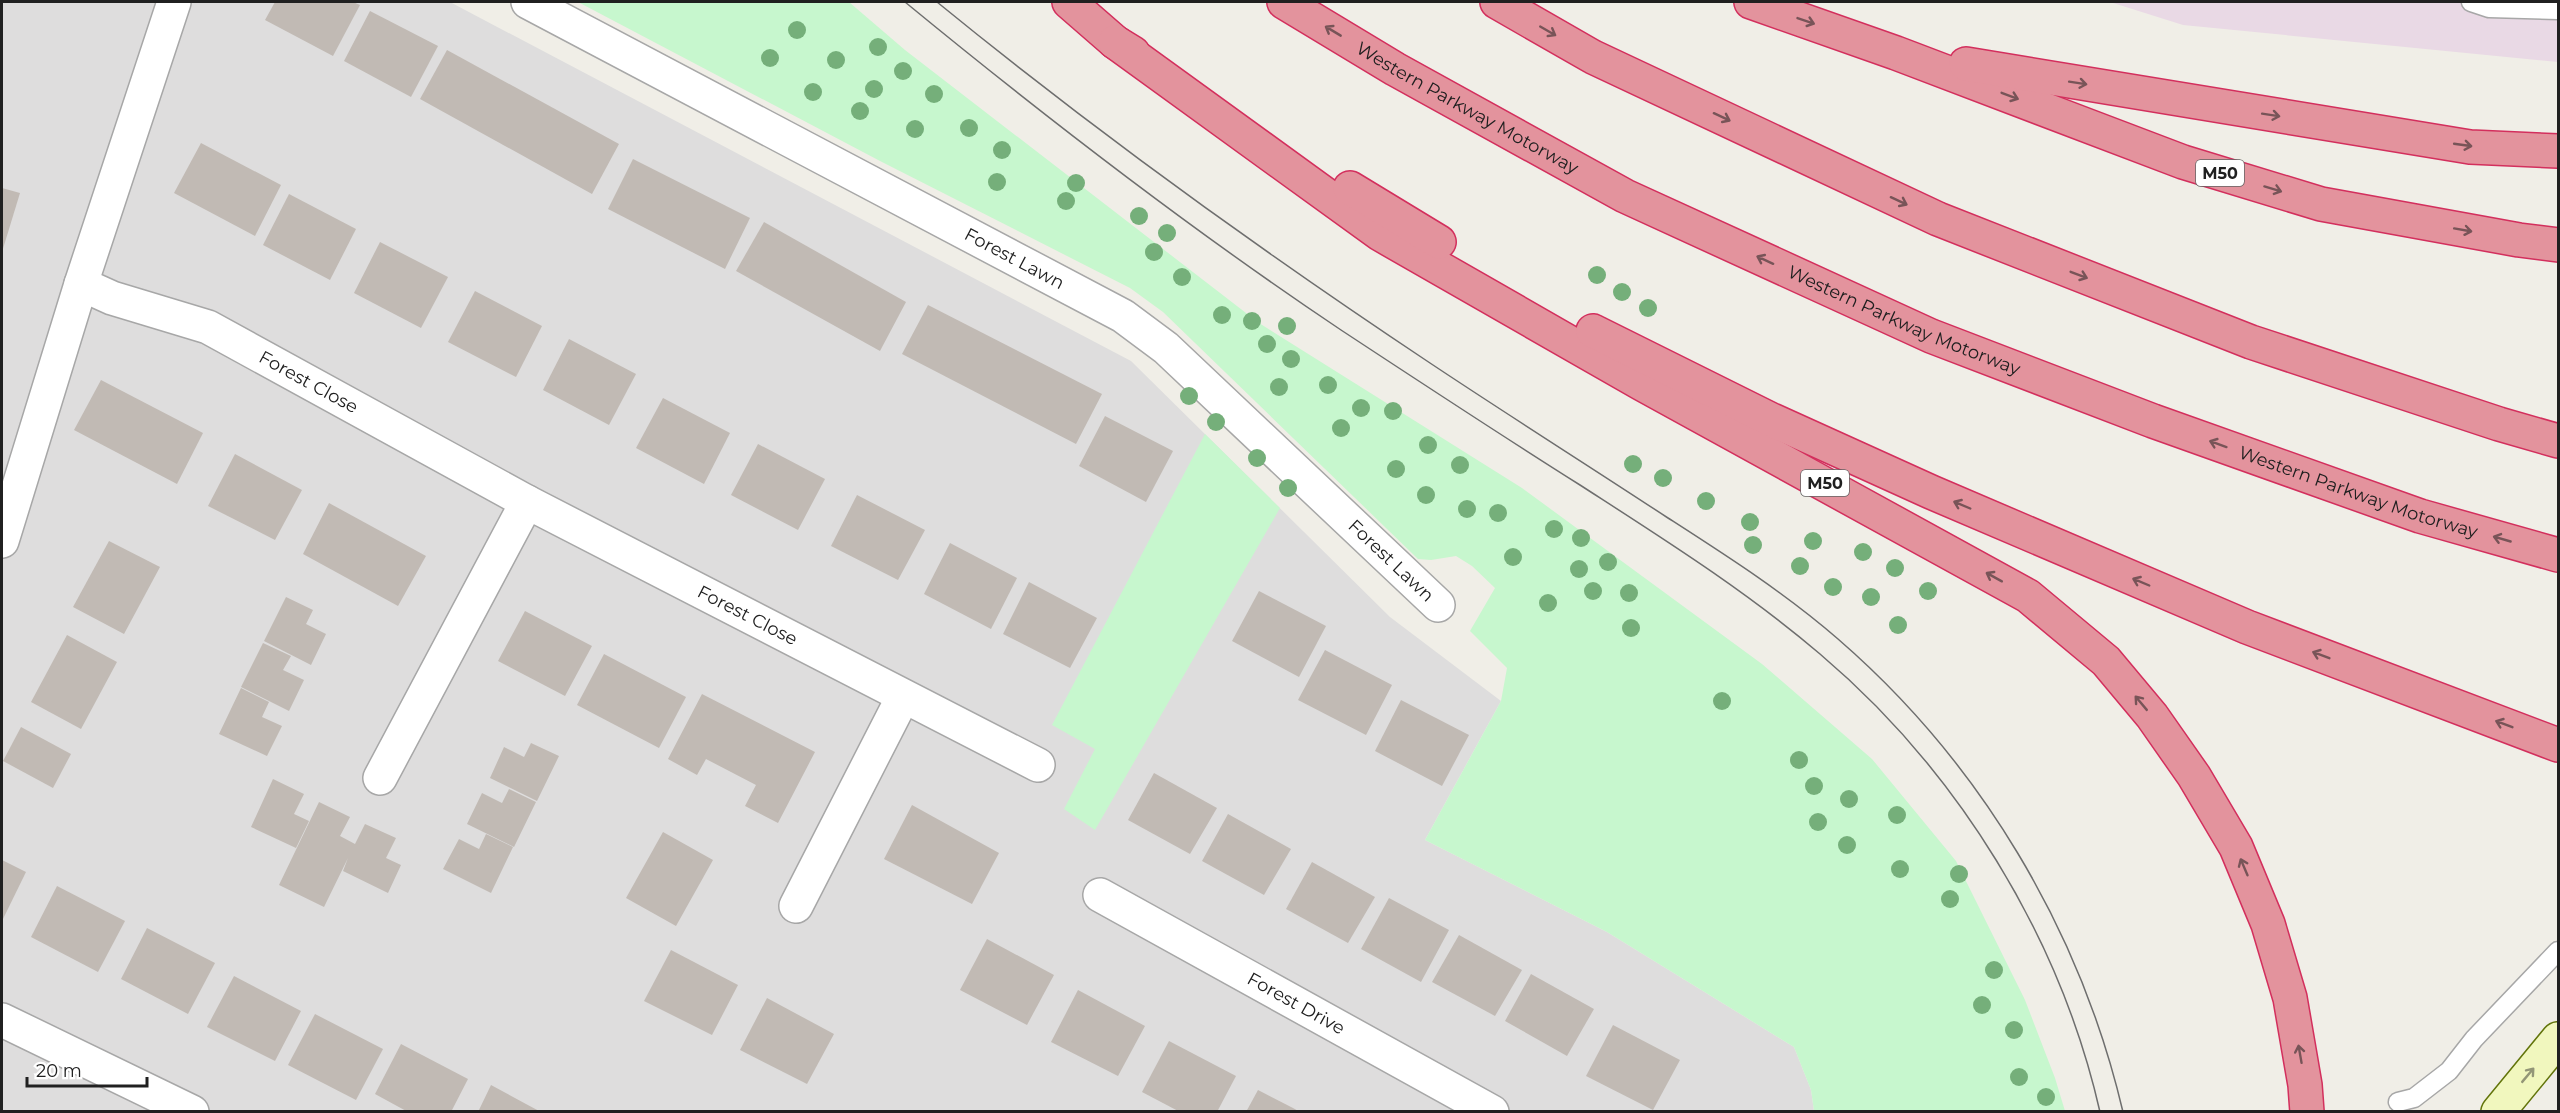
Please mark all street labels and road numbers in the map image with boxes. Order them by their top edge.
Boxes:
street label: Western Parkway Motorway [1352,37,1583,179]
road number: M50 [2196,160,2244,186]
street label: Forest Lawn [961,223,1068,294]
street label: Western Parkway Motorway [1784,261,2024,380]
street label: Forest Close [255,346,362,418]
street label: Western Parkway Motorway [2236,441,2481,543]
road number: M50 [1801,470,1849,496]
street label: Forest Lawn [1343,515,1439,606]
street label: Forest Close [694,581,801,650]
street label: Forest Drive [1243,968,1349,1039]

